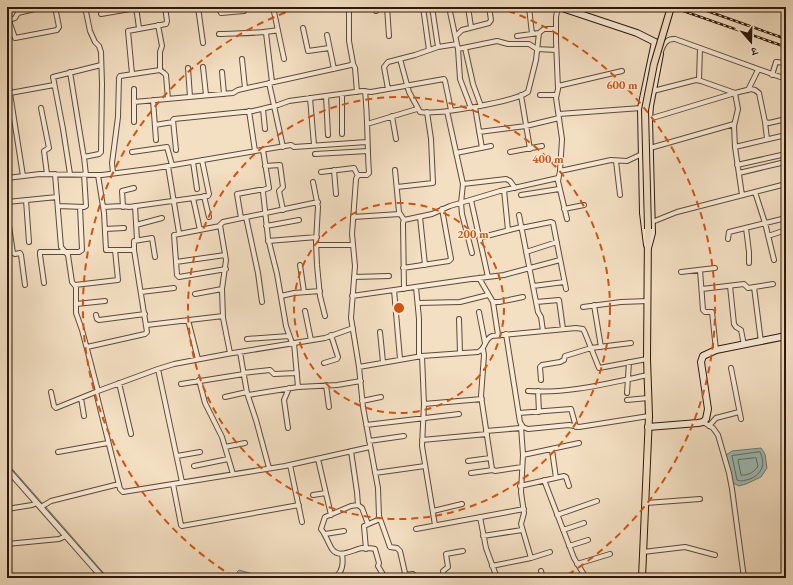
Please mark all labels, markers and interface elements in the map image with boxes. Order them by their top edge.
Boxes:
north arrow [731,22,771,62]
text: उ [748,44,760,59]
text: 600 m [606,77,638,93]
text: 400 m [532,151,564,167]
text: 200 m [457,226,489,242]
centre of rings [392,301,406,315]

